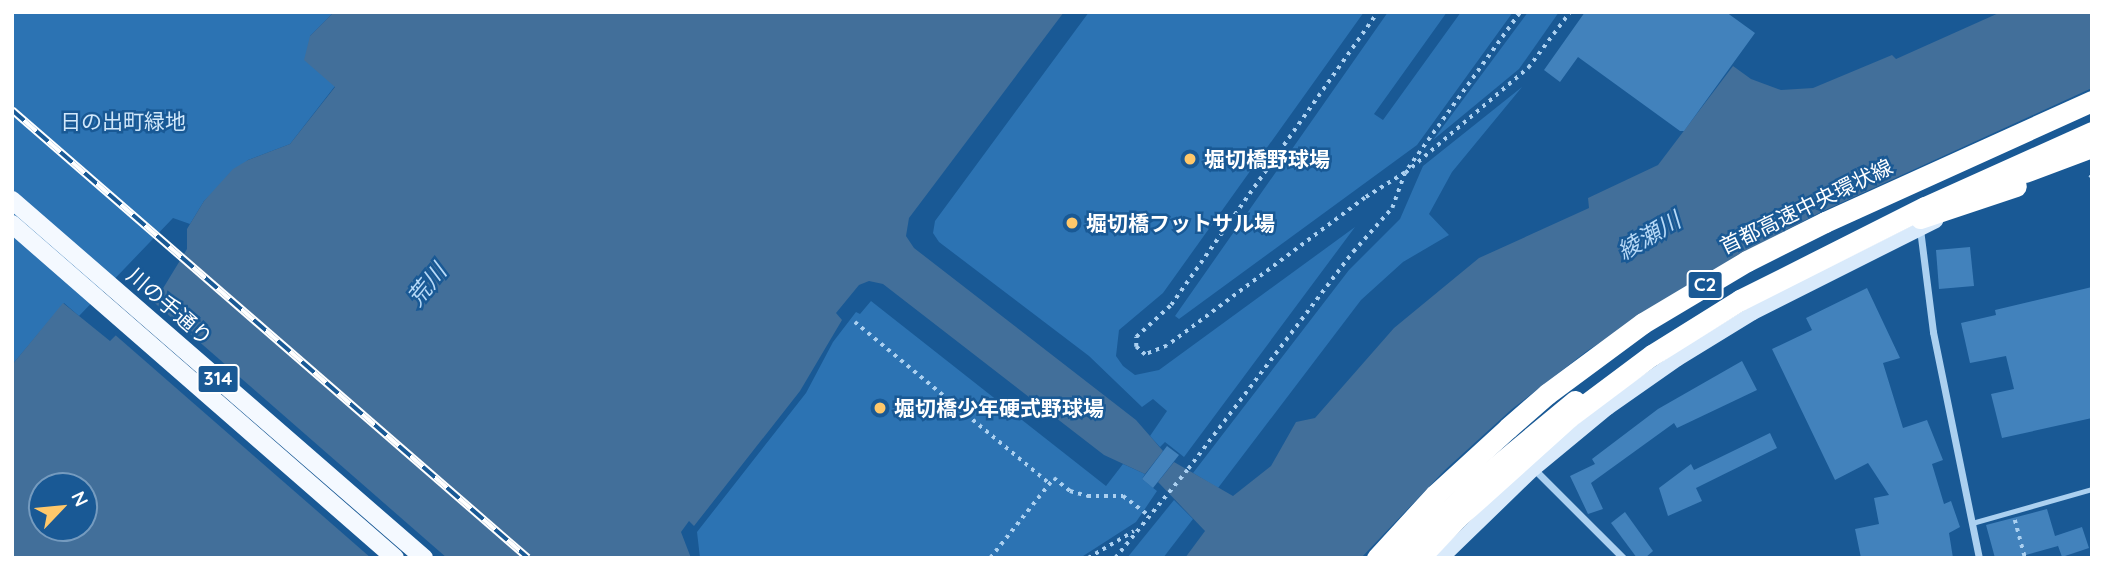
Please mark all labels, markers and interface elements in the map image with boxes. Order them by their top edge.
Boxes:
park label: 日の出町緑地 [60,108,186,134]
place label: 堀切橋野球場 [1204,146,1330,172]
marker: 堀切橋野球場 [1182,151,1198,167]
street label: 首都高速中央環状線 [1716,153,1896,259]
water label: 綾瀬川 [1612,206,1686,266]
place label: 堀切橋フットサル場 [1086,210,1275,236]
marker: 堀切橋フットサル場 [1064,215,1080,231]
water label: 荒川 [402,258,452,312]
street label: 川の手通り [122,262,218,350]
road number: C2 [1686,270,1724,300]
road number: 314 [195,364,241,394]
place label: 堀切橋少年硬式野球場 [894,395,1104,421]
marker: 堀切橋少年硬式野球場 [872,400,888,416]
north arrow [28,472,98,542]
text: N [66,487,94,510]

